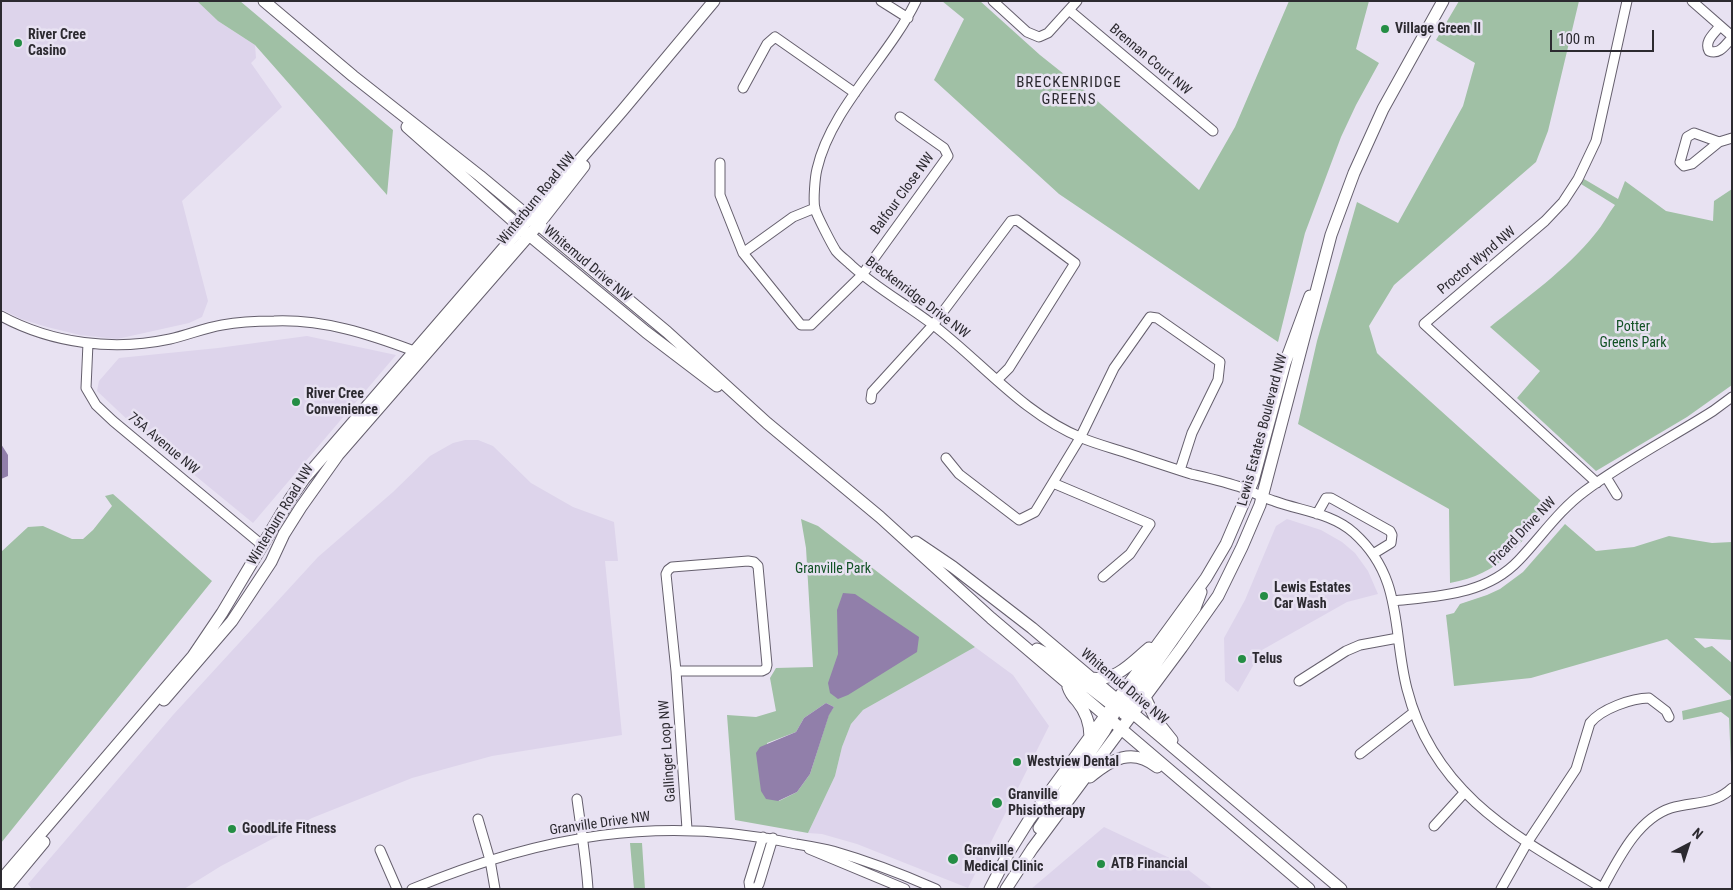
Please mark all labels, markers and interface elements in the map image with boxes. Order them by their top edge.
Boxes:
scale bar [1553,20,1657,52]
street label: Brennan Court NW [1106,21,1194,99]
place label: Village Green II [1395,21,1481,37]
marker: Village Green II [1379,23,1391,35]
place label: River Cree Casino [28,27,86,59]
text: 100 m [1558,30,1595,48]
marker: River Cree Casino [12,37,24,49]
district label: BRECKENRIDGE GREENS [1015,74,1123,109]
street label: Winterburn Road NW [495,149,579,249]
street label: Balfour Close NW [868,150,938,238]
street label: Whitemud Drive NW [540,222,634,306]
street label: Proctor Wynd NW [1435,223,1519,299]
street label: Breckenridge Drive NW [862,253,972,343]
park label: Potter Greens Park [1600,319,1666,352]
street label: Lewis Estates Boulevard NW [1235,352,1291,508]
place label: River Cree Convenience [306,386,378,418]
marker: River Cree Convenience [290,396,302,408]
street label: 75A Avenue NW [124,409,202,479]
street label: Winterburn Road NW [244,462,318,568]
street label: Picard Drive NW [1486,494,1560,570]
park label: Granville Park [795,561,871,577]
place label: Lewis Estates Car Wash [1274,580,1351,612]
marker: Lewis Estates Car Wash [1258,590,1270,602]
street label: Whitemud Drive NW [1077,645,1171,729]
place label: Telus [1252,651,1282,667]
marker: Telus [1236,653,1248,665]
street label: Gallinger Loop NW [656,699,680,803]
place label: Westview Dental [1027,754,1119,770]
marker: Westview Dental [1011,756,1023,768]
place label: Granville Phisiotherapy [1008,787,1085,820]
marker: Granville Phisiotherapy [990,796,1004,810]
street label: Granville Drive NW [549,809,651,839]
north arrow [1663,820,1713,870]
place label: GoodLife Fitness [242,821,336,837]
marker: GoodLife Fitness [226,823,238,835]
text: N [1689,825,1706,842]
place label: Granville Medical Clinic [964,843,1043,876]
marker: Granville Medical Clinic [946,852,960,866]
place label: ATB Financial [1111,856,1188,872]
marker: ATB Financial [1095,858,1107,870]

